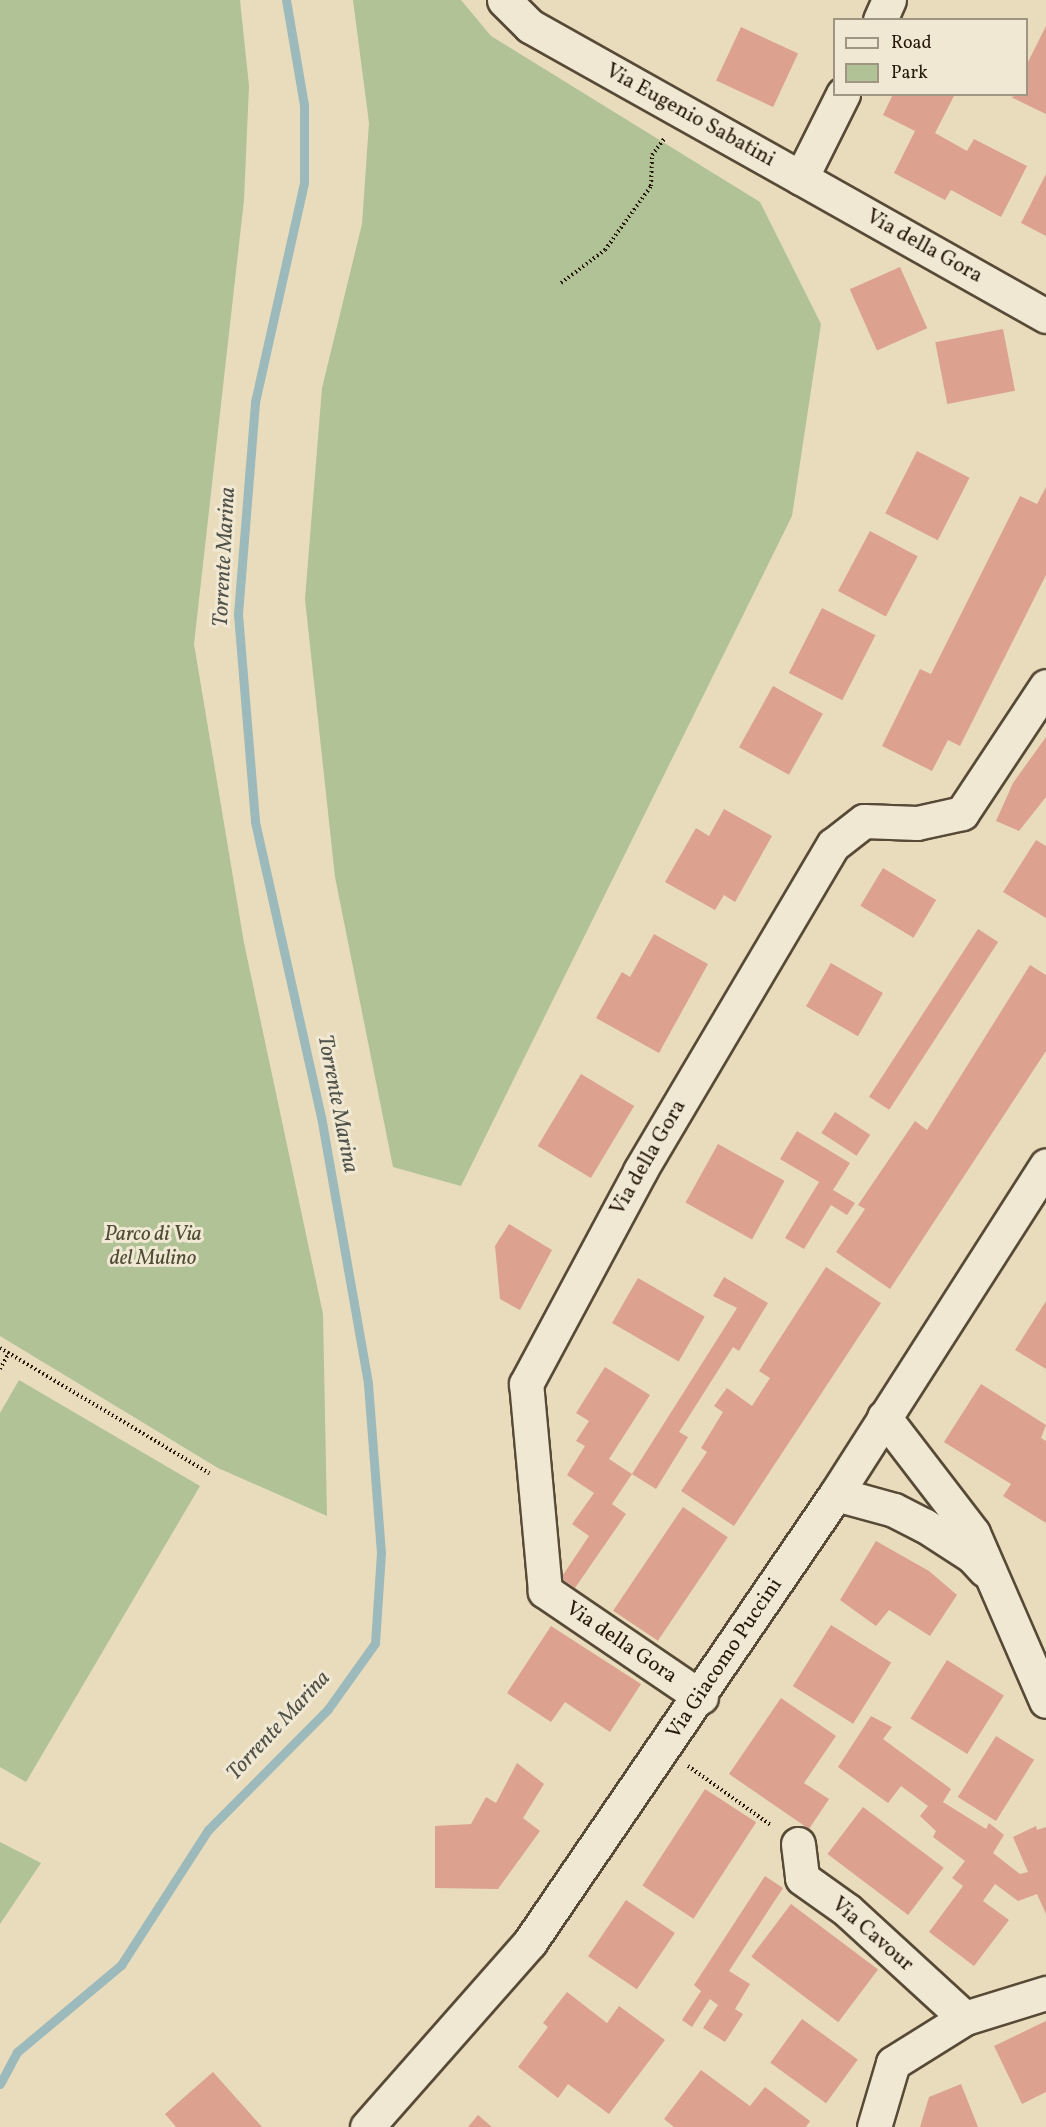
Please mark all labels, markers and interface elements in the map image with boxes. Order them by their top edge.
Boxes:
legend [833,18,1028,96]
text: Road [891,31,932,56]
street label: Via Eugenio Sabatini [601,59,779,173]
text: Park [891,61,928,86]
street label: Via della Gora [861,205,987,289]
water label: Torrente Marina [208,486,242,628]
water label: Torrente Marina [311,1033,363,1175]
street label: Via della Gora [606,1096,692,1220]
park label: Parco di Via del Mulino [104,1222,202,1272]
street label: Via Giacomo Puccini [662,1574,788,1744]
street label: Via della Gora [560,1596,682,1690]
water label: Torrente Marina [222,1666,336,1786]
street label: Via Cavour [826,1893,918,1977]

